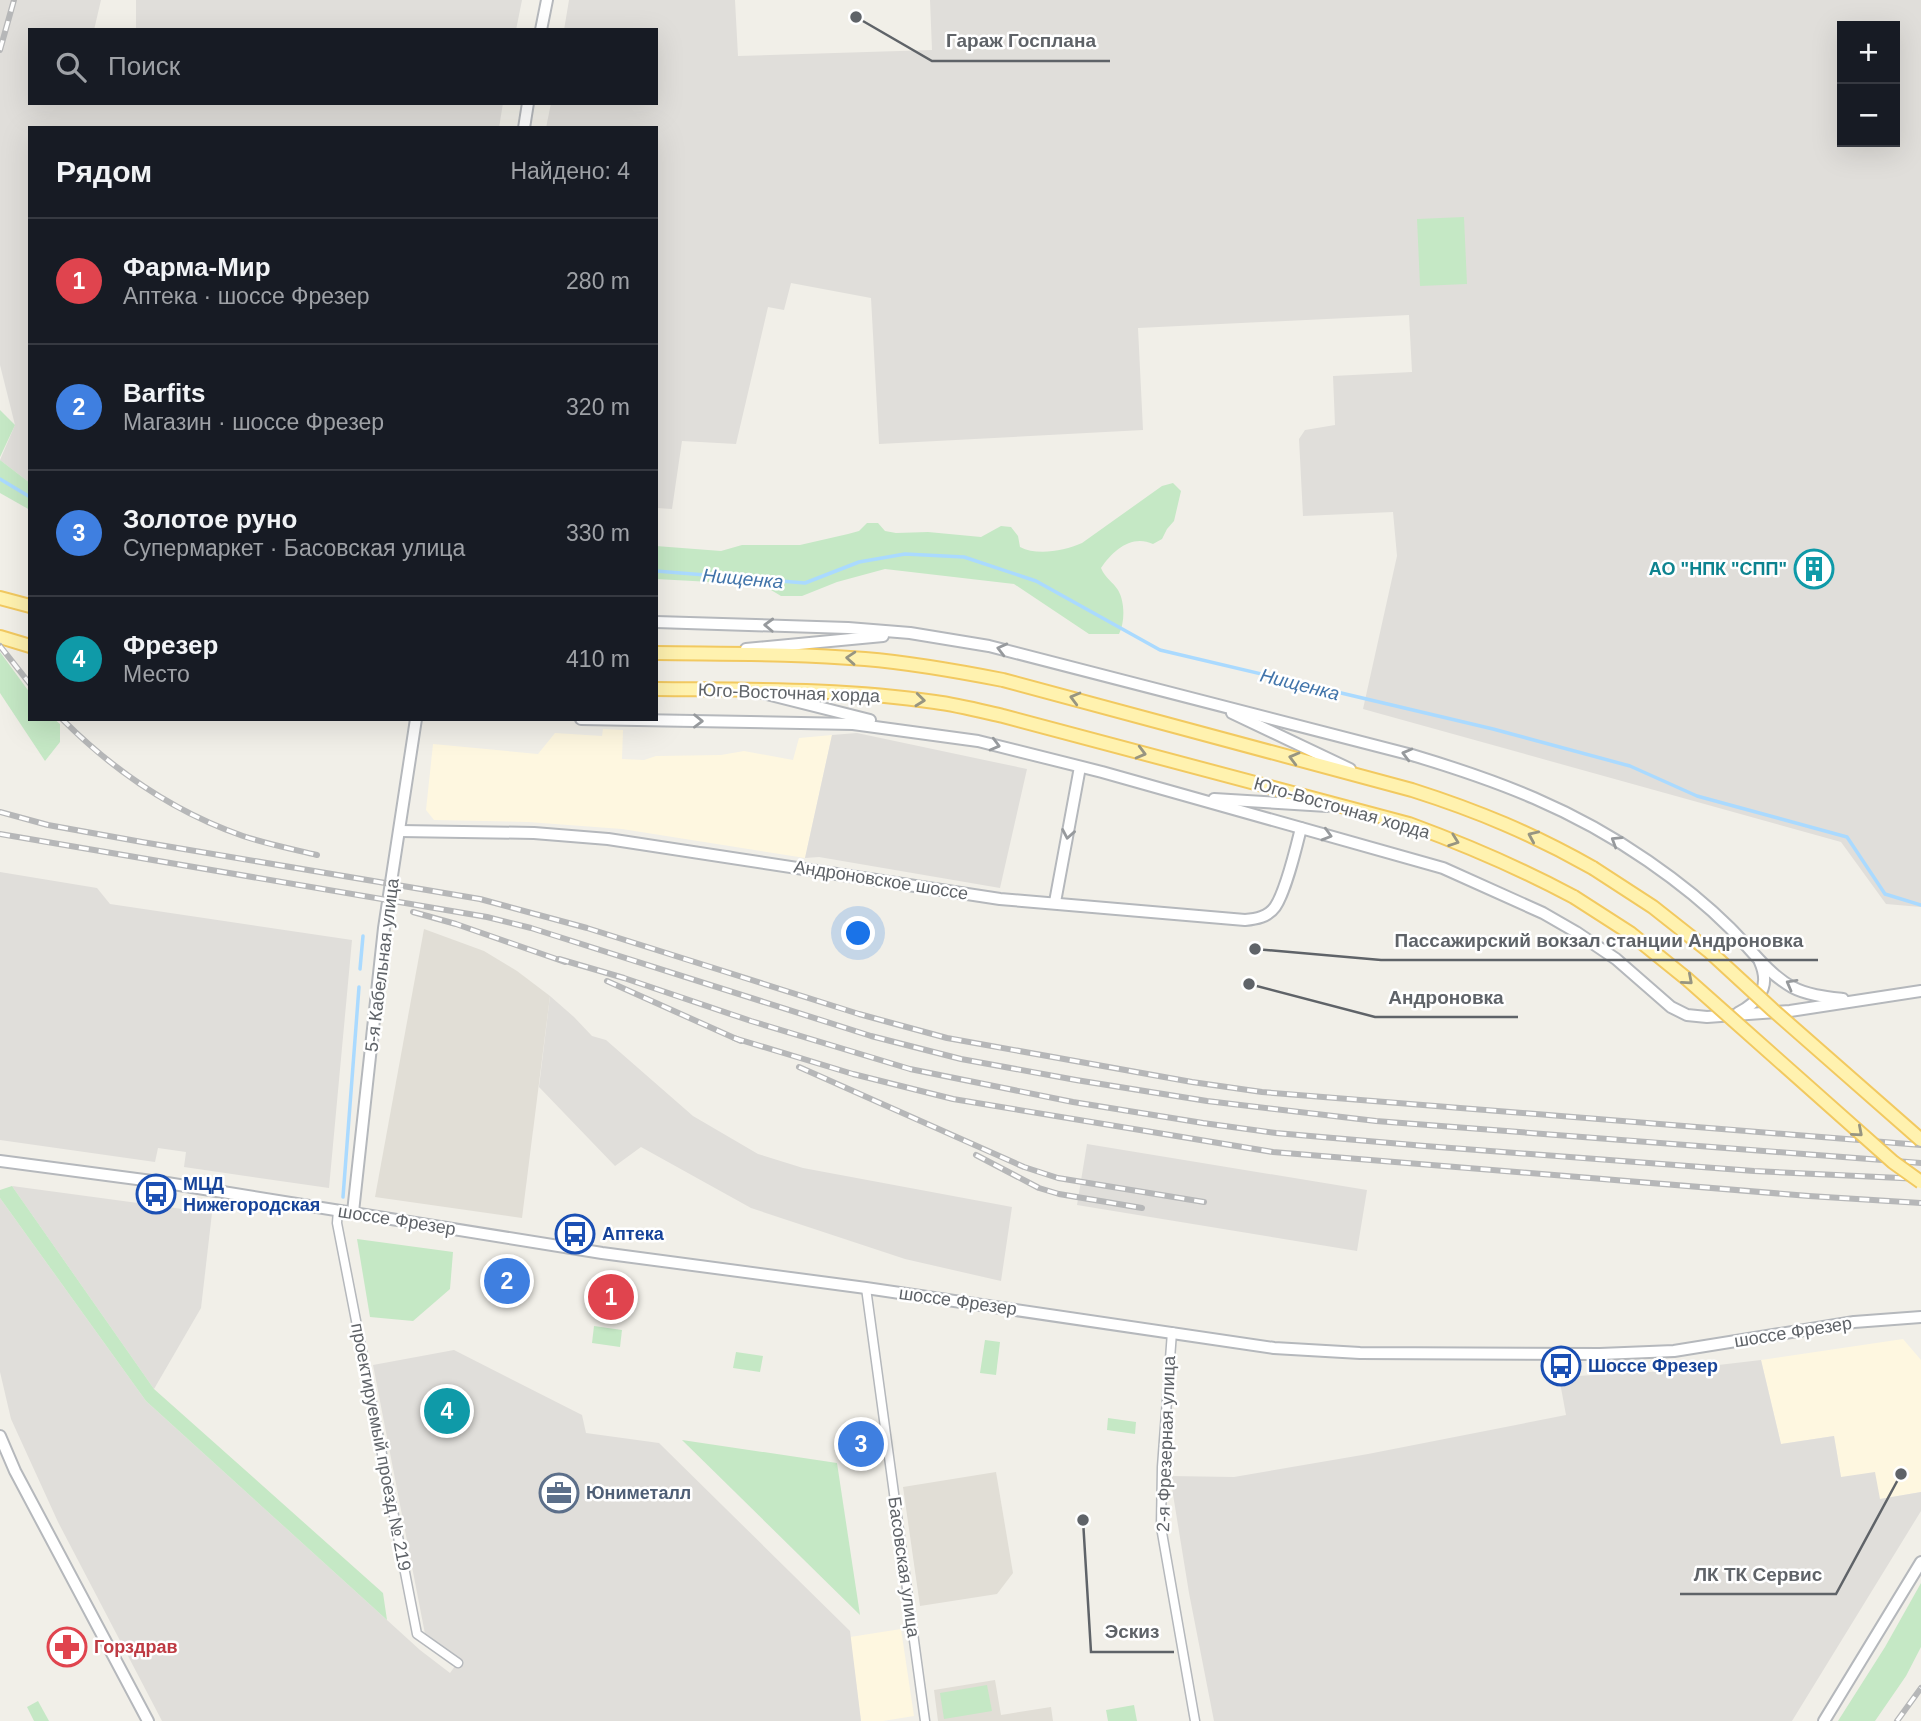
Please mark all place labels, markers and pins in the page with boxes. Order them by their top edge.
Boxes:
callout: Гараж Госплана [932,21,1110,61]
building icon: АО "НПК "СПП" [1793,548,1835,590]
place label: АО "НПК "СПП" [1649,559,1787,579]
callout: Пассажирский вокзал станции Андроновка [1381,920,1818,960]
callout: Андроновка [1375,977,1518,1017]
bus stop icon: МЦД Нижегородская [135,1173,177,1215]
place label: МЦД Нижегородская [183,1174,320,1215]
bus stop icon: Аптека [554,1213,596,1255]
place label: Аптека [602,1224,665,1244]
pin: 2 [484,1255,530,1307]
pin: 1 [588,1271,634,1323]
bus stop icon: Шоссе Фрезер [1540,1345,1582,1387]
place label: Шоссе Фрезер [1588,1356,1718,1376]
pin: 4 [424,1385,470,1437]
pin: 3 [838,1418,884,1470]
office icon: Юниметалл [538,1472,580,1514]
place label: Юниметалл [586,1483,691,1503]
callout: ЛК ТК Сервис [1680,1554,1836,1594]
callout: Эскиз [1091,1612,1174,1652]
pharmacy icon: Горздрав [46,1626,88,1668]
place label: Горздрав [94,1637,178,1657]

